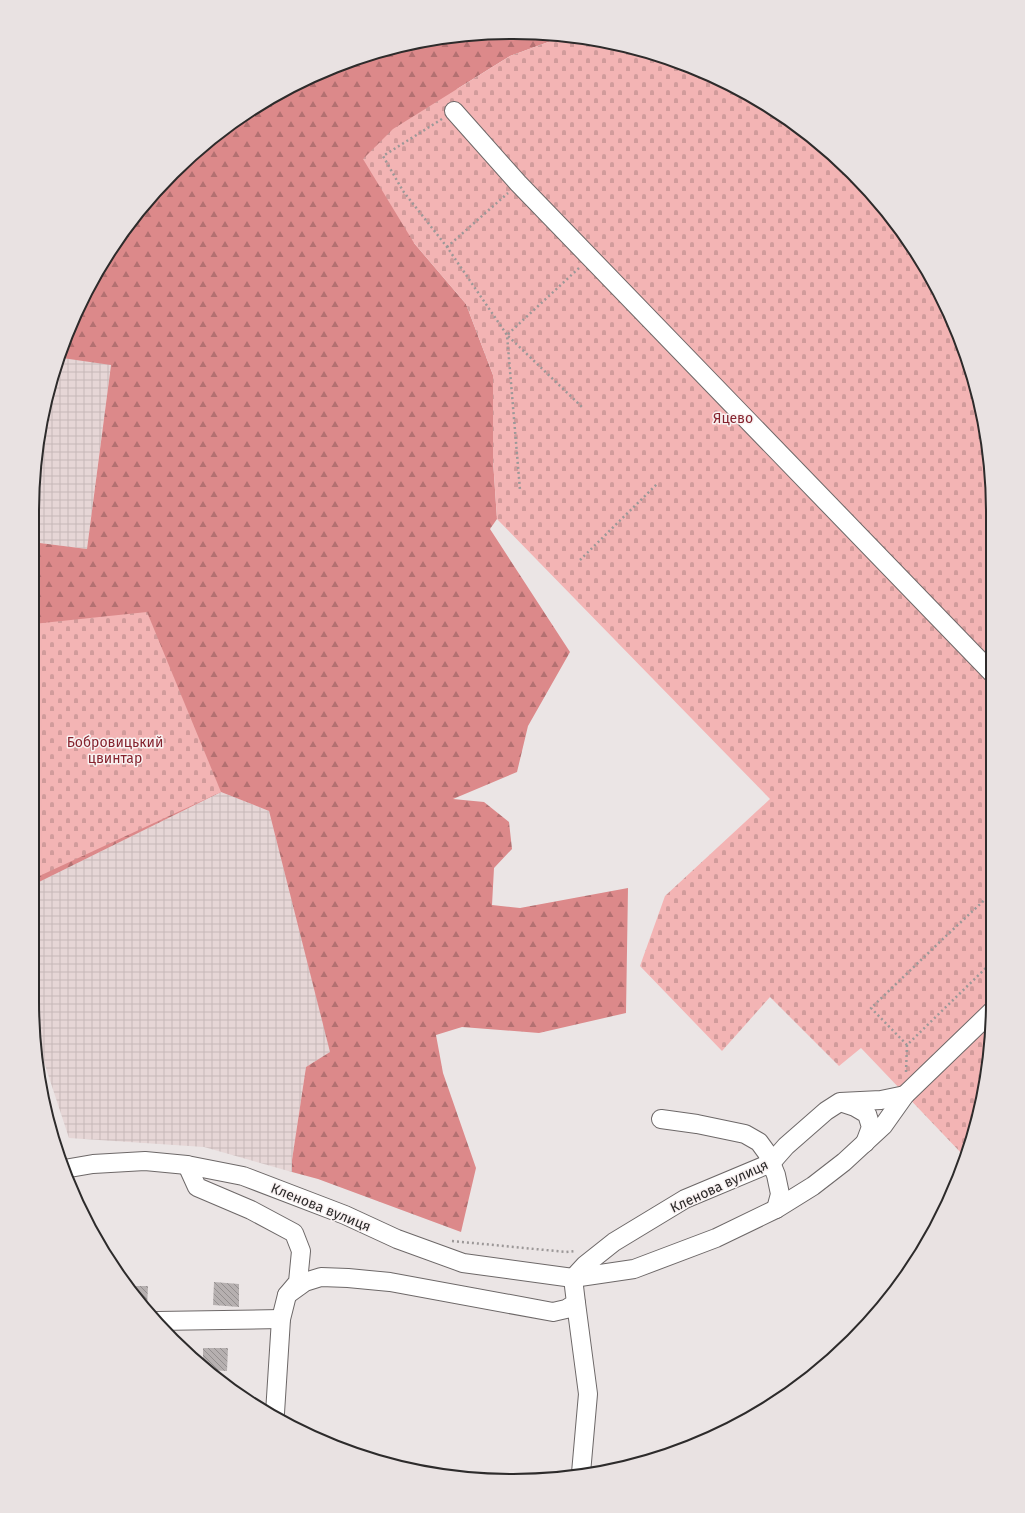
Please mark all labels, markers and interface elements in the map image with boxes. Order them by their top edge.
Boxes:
park label: Яцево [713,410,753,427]
park label: Бобровицький цвинтар [67,734,163,767]
street label: Кленова вулиця [667,1156,771,1217]
street label: Кленова вулиця [268,1180,373,1235]

